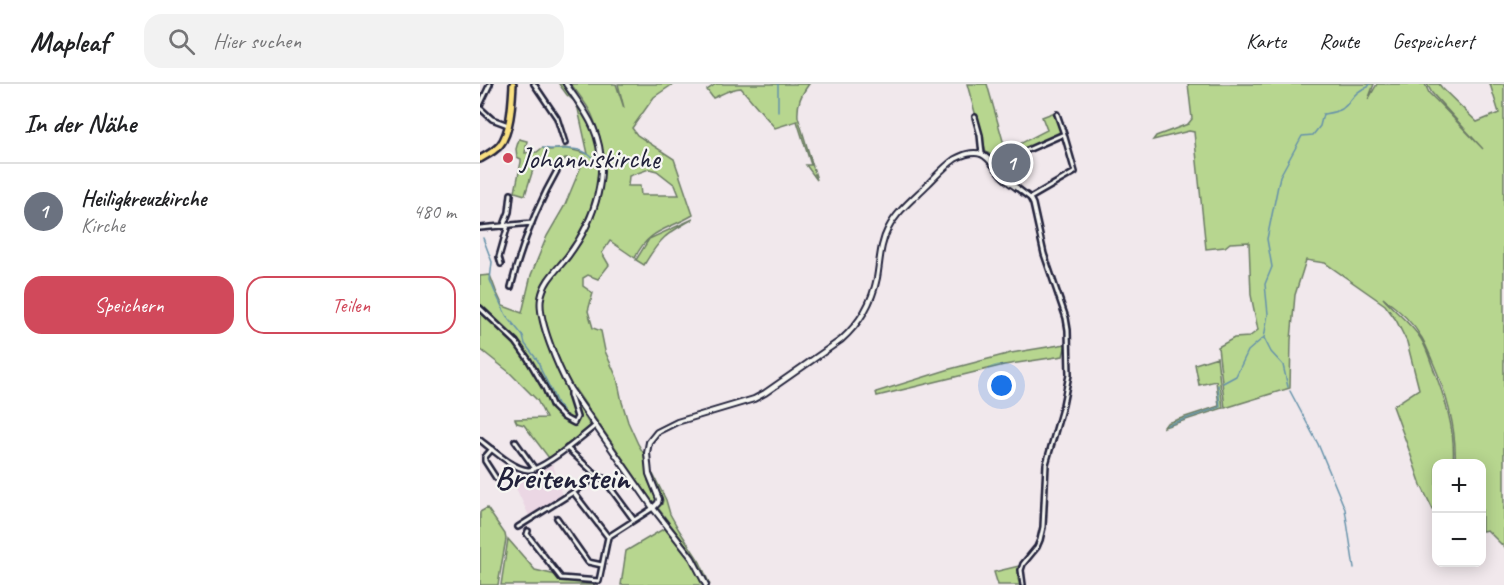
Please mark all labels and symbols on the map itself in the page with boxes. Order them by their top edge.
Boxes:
pin: 1 [992,140,1030,185]
place label: Johanniskirche [518,141,662,176]
marker: Johanniskirche [501,151,515,165]
your location [987,371,1016,400]
district label: Breitenstein [495,457,632,498]

